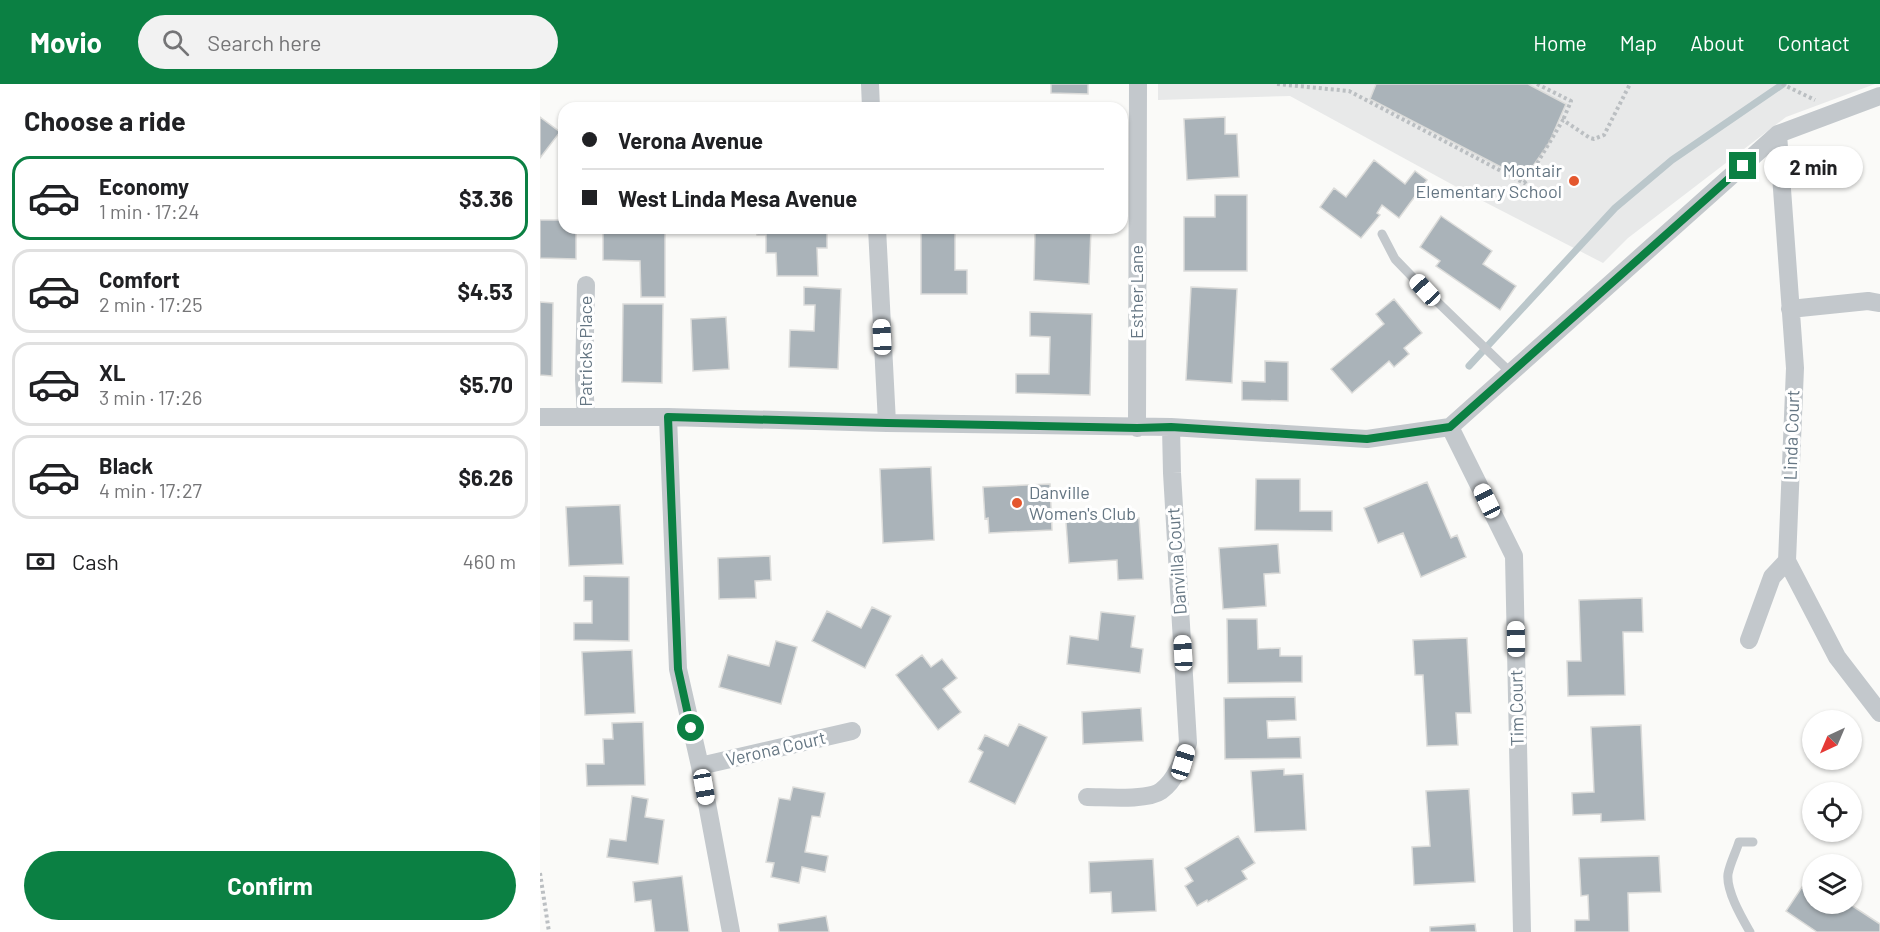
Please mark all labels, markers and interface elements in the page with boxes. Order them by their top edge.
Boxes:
search box [138,15,558,69]
text: Movio [30,25,102,59]
icon: search [159,26,192,59]
text: Search here [207,29,322,55]
text: Home [1533,30,1587,55]
text: Map [1620,30,1657,55]
text: About [1690,30,1745,55]
text: Contact [1778,30,1850,55]
text: Choose a ride [24,104,186,136]
text: Verona Avenue [618,127,763,153]
callout: 2 min [1764,145,1863,187]
route end [1729,152,1756,179]
text: 2 min [1790,155,1837,179]
place label: Montair Elementary School [1415,159,1562,202]
icon: car [27,171,81,225]
text: Economy [99,173,189,199]
marker: Montair Elementary School [1567,174,1581,188]
text: $3.36 [459,185,513,211]
text: West Linda Mesa Avenue [618,185,857,211]
text: 1 min · 17:24 [99,199,200,223]
street label: Esther Lane [1125,245,1147,339]
icon: car [27,264,81,318]
text: Comfort [99,266,180,292]
car [1406,271,1444,309]
text: $4.53 [457,278,513,304]
text: 2 min · 17:25 [99,292,203,316]
street label: Patricks Place [574,296,596,406]
car [872,319,892,355]
icon: car [27,357,81,411]
text: XL [99,359,125,385]
text: $5.70 [459,371,513,397]
text: 3 min · 17:26 [99,385,202,409]
street label: Linda Court [1778,389,1804,481]
icon: car [27,450,81,504]
text: Black [99,452,153,478]
text: $6.26 [459,464,513,490]
text: 4 min · 17:27 [99,478,202,502]
place label: Danville Women's Club [1029,481,1136,524]
car [1471,481,1503,521]
marker: Danville Women's Club [1010,496,1024,510]
street label: Danvilla Court [1161,507,1191,616]
icon: cash [24,545,57,578]
text: Cash [72,548,119,574]
text: 460 m [463,549,516,573]
car [1507,621,1525,657]
car [1173,635,1193,671]
street label: Tim Court [1504,669,1528,747]
north arrow [1802,710,1862,770]
map controls [1802,710,1862,914]
route start [677,714,704,741]
street label: Verona Court [724,726,828,770]
car [1169,742,1197,782]
car [692,768,716,806]
button: locate [1802,782,1862,842]
button: Confirm [24,851,516,920]
button: layers [1802,854,1862,914]

